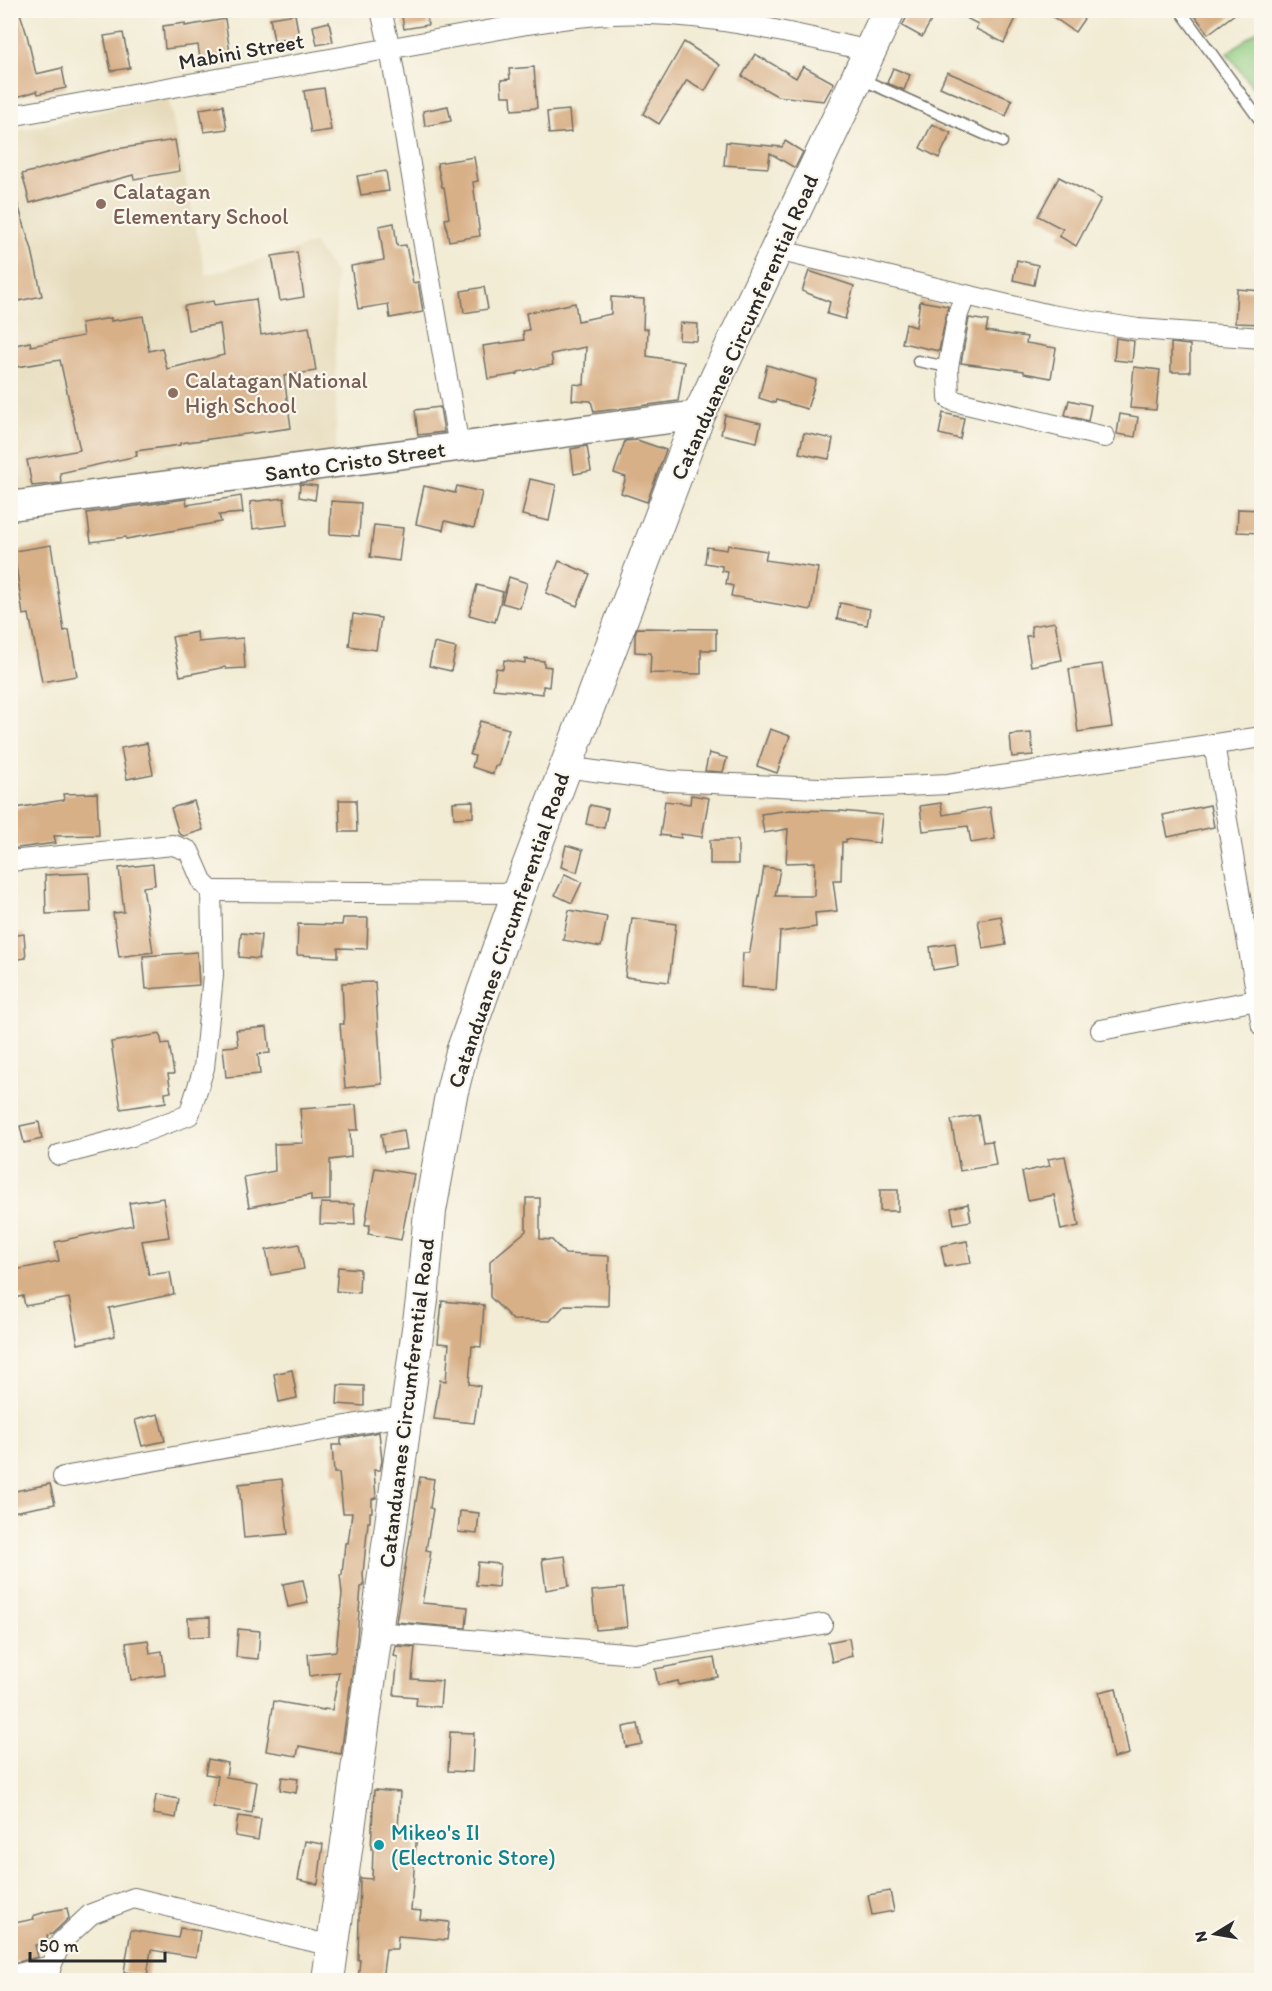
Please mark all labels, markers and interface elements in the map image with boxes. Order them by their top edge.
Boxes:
street label: Mabini Street [176,27,306,76]
street label: Catanduanes Circumferential Road [665,170,824,484]
place label: Calatagan Elementary School [113,178,288,230]
marker: Calatagan Elementary School [94,197,108,211]
place label: Calatagan National High School [185,367,368,419]
marker: Calatagan National High School [166,386,180,400]
street label: Santo Cristo Street [263,435,447,488]
street label: Catanduanes Circumferential Road [442,769,575,1091]
street label: Catanduanes Circumferential Road [373,1237,440,1569]
place label: Mikeo's II (Electronic Store) [391,1819,556,1871]
marker: Mikeo's II (Electronic Store) [372,1838,386,1852]
north arrow [1185,1904,1245,1964]
scale bar [30,1925,165,1963]
text: N [1190,1930,1211,1944]
text: 50 m [39,1935,79,1957]

